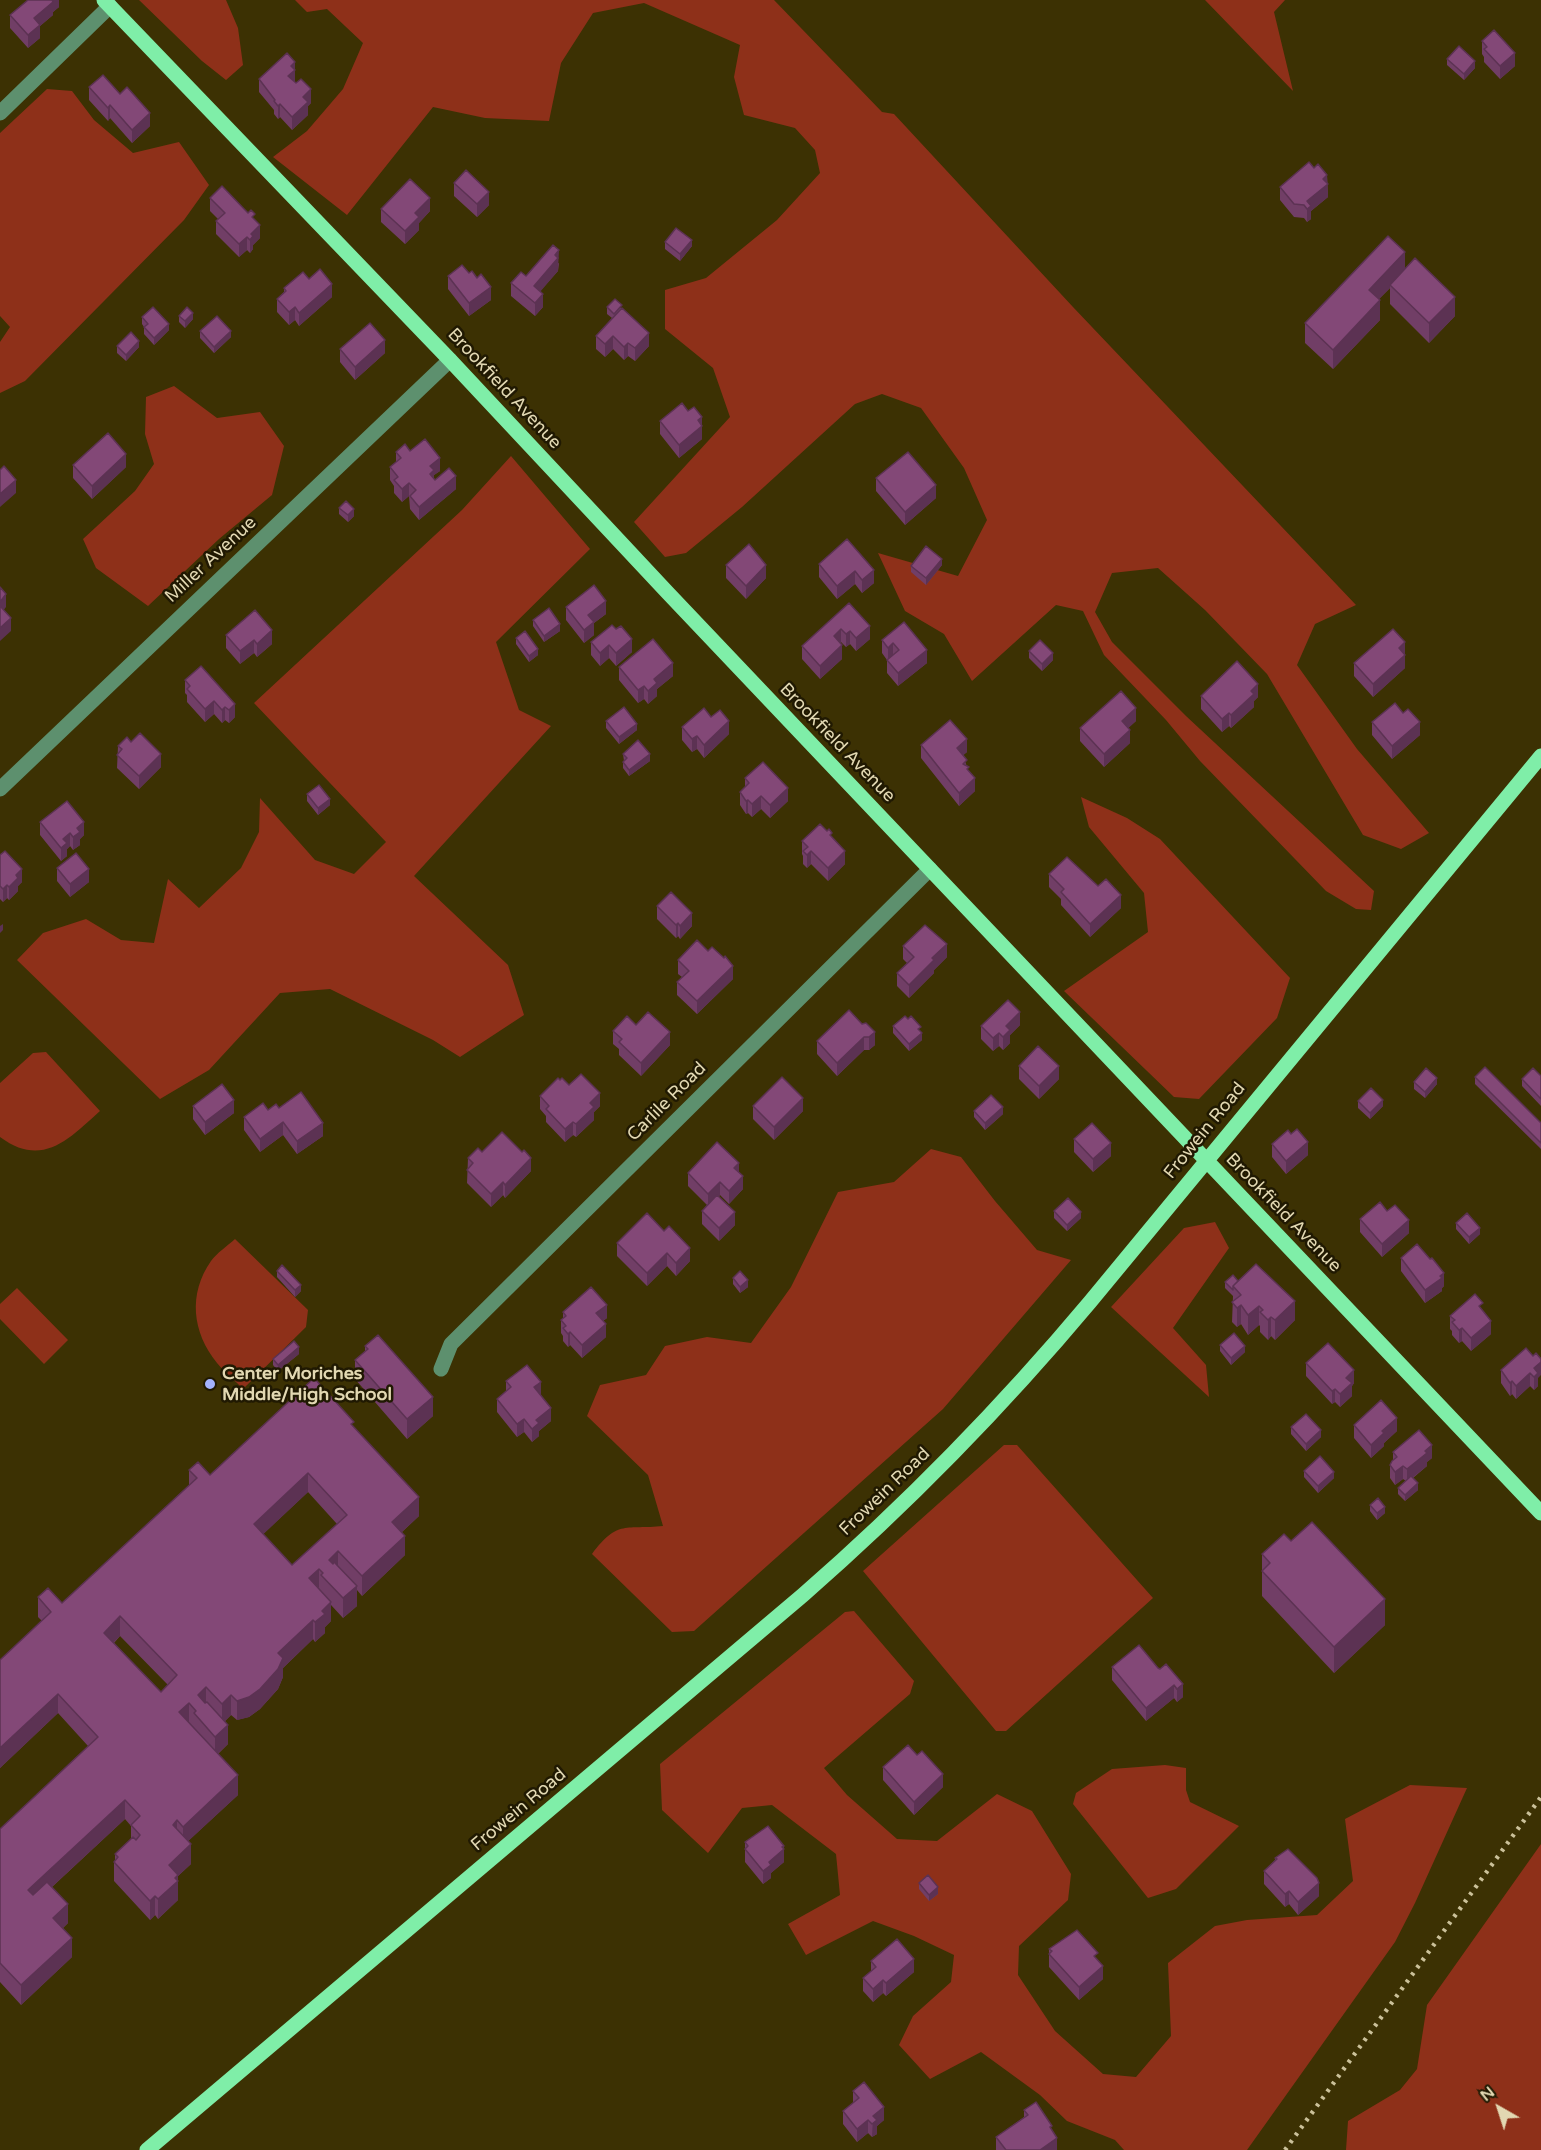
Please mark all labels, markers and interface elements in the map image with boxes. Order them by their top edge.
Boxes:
street label: Brookfield Avenue [442,324,566,454]
street label: Miller Avenue [161,512,261,608]
street label: Brookfield Avenue [775,679,899,807]
street label: Carlile Road [623,1058,711,1146]
street label: Frowein Road [1160,1079,1250,1183]
street label: Brookfield Avenue [1221,1149,1345,1277]
place label: Center Moriches Middle/High School [222,1363,392,1406]
marker: Center Moriches Middle/High School [203,1377,217,1391]
street label: Frowein Road [835,1443,935,1541]
street label: Frowein Road [467,1764,571,1856]
north arrow [1469,2078,1529,2138]
text: N [1476,2082,1499,2106]

